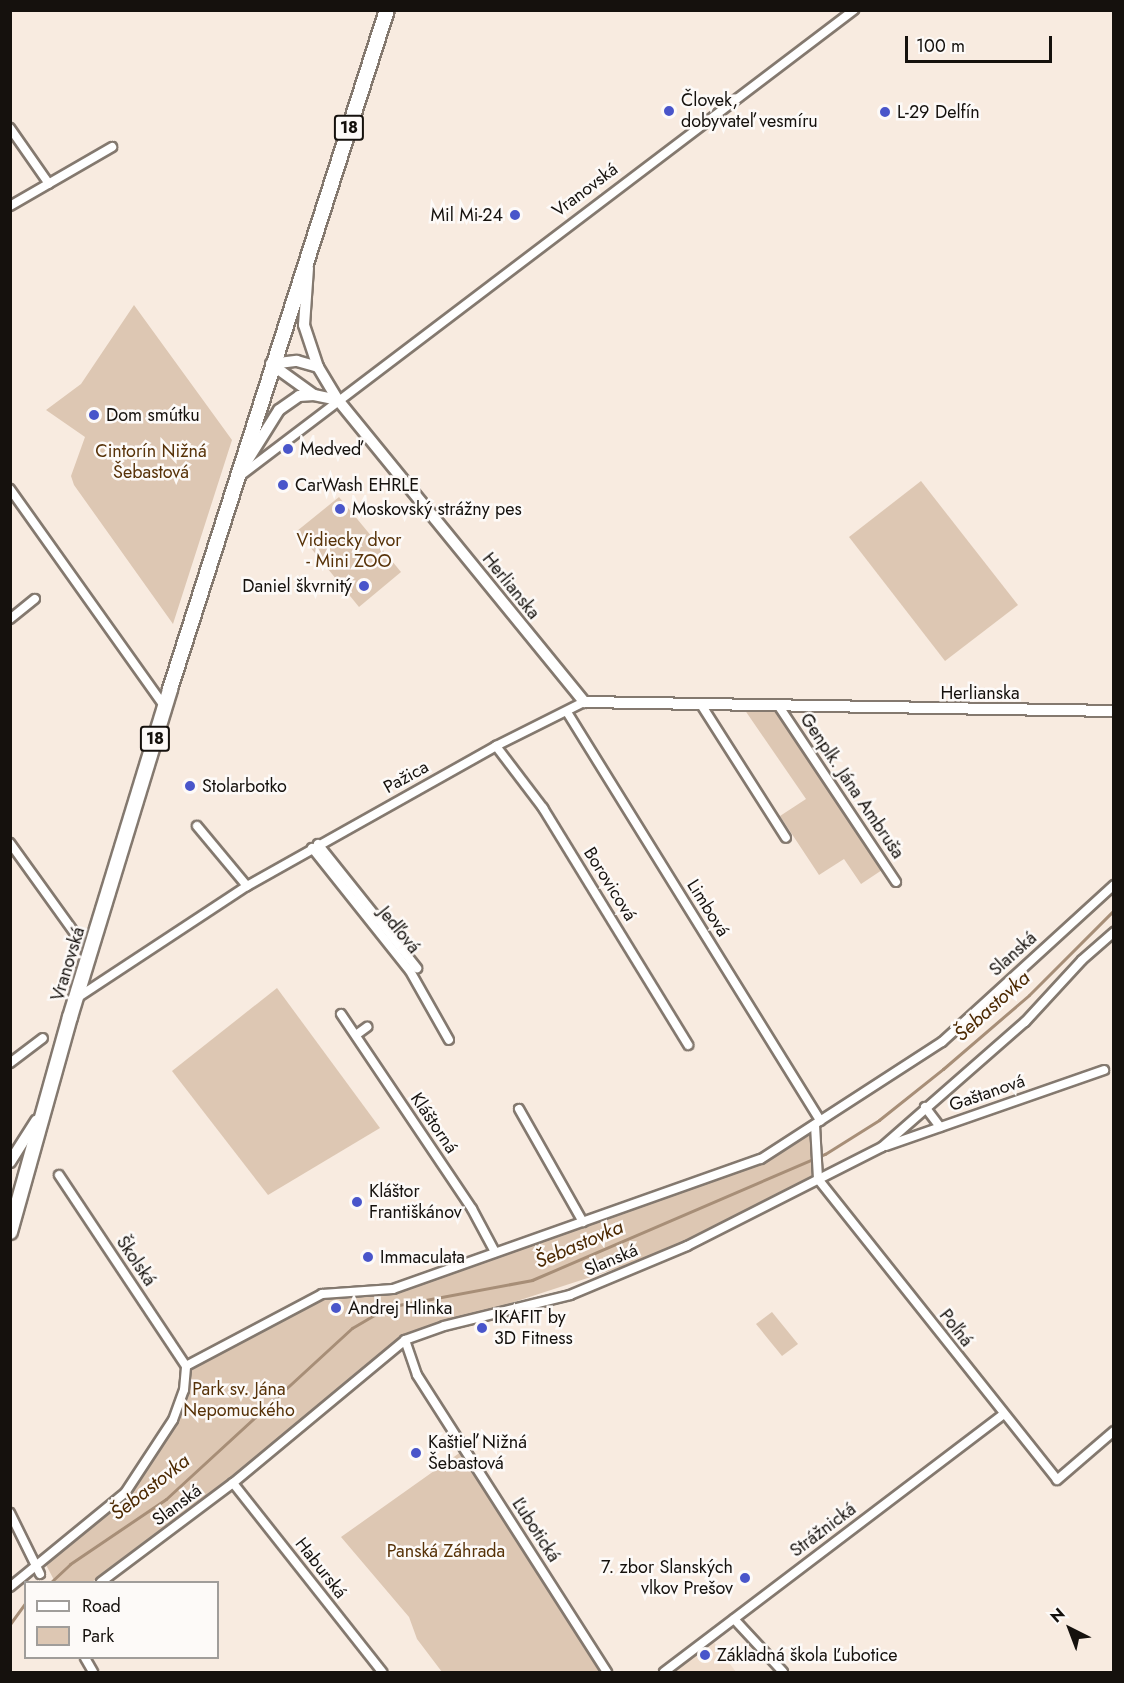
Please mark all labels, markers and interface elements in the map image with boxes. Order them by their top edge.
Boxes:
scale bar [908,24,1055,62]
text: 100 m [916,33,965,59]
place label: Človek, dobyvateľ vesmíru [681,90,818,132]
place label: L-29 Delfín [897,101,980,123]
marker: Človek, dobyvateľ vesmíru [662,104,676,118]
marker: L-29 Delfín [878,105,892,119]
road number: 18 [332,115,366,141]
street label: Vranovská [548,158,622,222]
place label: Mil Mi-24 [430,204,503,226]
marker: Mil Mi-24 [508,208,522,222]
place label: Dom smútku [106,404,200,426]
marker: Dom smútku [87,408,101,422]
place label: Medveď [300,438,361,460]
park label: Cintorín Nižná Šebastová [95,441,207,484]
marker: Medveď [281,442,295,456]
place label: CarWash EHRLE [295,474,419,496]
marker: CarWash EHRLE [276,478,290,492]
place label: Moskovský strážny pes [352,498,522,520]
marker: Moskovský strážny pes [333,502,347,516]
park label: Vidiecky dvor - Mini ZOO [297,530,401,572]
street label: Herlianska [478,548,544,624]
place label: Daniel škvrnitý [242,575,352,597]
marker: Daniel škvrnitý [357,579,371,593]
street label: Herlianska [940,682,1020,704]
street label: Genplk. Jána Ambruša [795,709,909,863]
road number: 18 [138,726,172,752]
street label: Pažica [380,756,432,798]
place label: Stolarbotko [202,775,287,797]
marker: Stolarbotko [183,779,197,793]
street label: Borovicová [579,843,641,925]
street label: Limbová [682,875,734,941]
street label: Jedľová [374,902,424,958]
street label: Vranovská [47,924,89,1004]
street label: Slanská [985,927,1041,981]
water label: Šebastovka [949,966,1035,1046]
street label: Gaštanová [946,1070,1028,1116]
street label: Kláštorná [406,1088,462,1158]
place label: Kláštor Františkánov [369,1181,462,1224]
marker: Kláštor Františkánov [350,1195,364,1209]
water label: Šebastovka [531,1215,627,1273]
street label: Školská [112,1232,160,1290]
street label: Slanská [581,1239,641,1281]
place label: Immaculata [380,1246,465,1268]
marker: Immaculata [361,1250,375,1264]
place label: Andrej Hlinka [348,1297,452,1319]
marker: Andrej Hlinka [329,1301,343,1315]
street label: Poľná [935,1305,977,1351]
place label: IKAFIT by 3D Fitness [494,1307,573,1350]
marker: IKAFIT by 3D Fitness [475,1321,489,1335]
park label: Park sv. Jána Nepomuckého [183,1379,295,1422]
place label: Kaštieľ Nižná Šebastová [428,1432,527,1474]
marker: Kaštieľ Nižná Šebastová [409,1446,423,1460]
water label: Šebastovka [106,1449,194,1525]
street label: Slanská [148,1480,206,1530]
street label: Ľubotická [507,1494,565,1566]
street label: Strážnická [786,1498,860,1562]
street label: Haburská [291,1533,351,1603]
park label: Panská Záhrada [387,1540,505,1562]
place label: 7. zbor Slanských vlkov Prešov [601,1557,733,1600]
marker: 7. zbor Slanských vlkov Prešov [738,1571,752,1585]
legend [24,1581,219,1659]
text: Road [82,1593,121,1619]
north arrow [1040,1599,1100,1659]
text: N [1045,1602,1070,1628]
text: Park [82,1623,114,1649]
place label: Základná škola Ľubotice [717,1644,898,1666]
marker: Základná škola Ľubotice [698,1648,712,1662]

